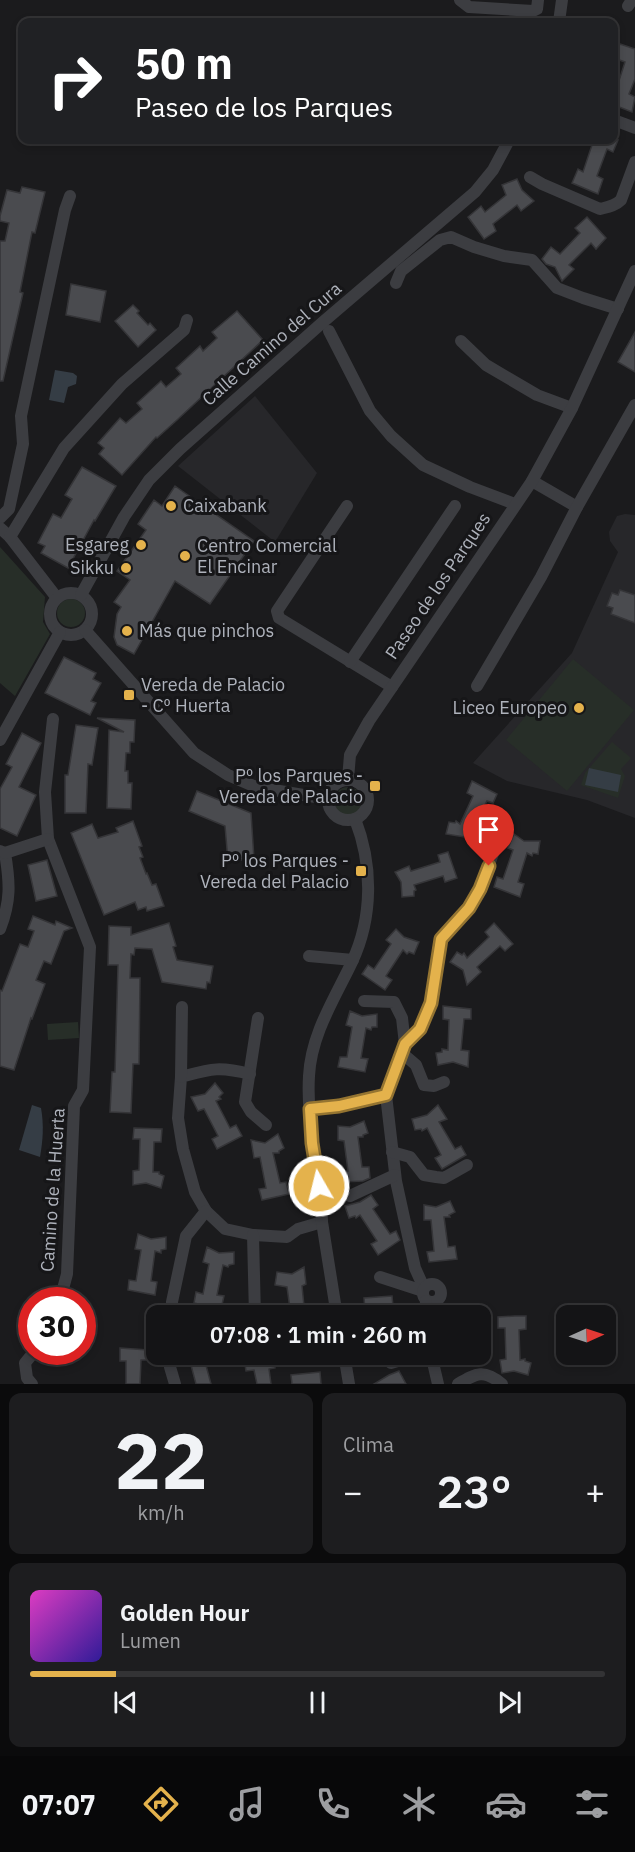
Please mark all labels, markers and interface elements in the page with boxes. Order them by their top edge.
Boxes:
text: 50 m [135,36,233,91]
icon: right [36,42,114,120]
text: Paseo de los Parques [135,89,393,124]
street label: Calle Camino del Cura [197,277,346,410]
place label: Caixabank [183,494,267,517]
marker: Caixabank [164,499,178,513]
street label: Paseo de los Parques [380,508,495,663]
place label: Esgareg [65,533,129,556]
place label: Centro Comercial El Encinar [197,534,337,578]
marker: Esgareg [134,538,148,552]
marker: Centro Comercial El Encinar [178,549,192,563]
place label: Sikku [70,556,114,579]
marker: Sikku [119,561,133,575]
place label: Más que pinchos [139,619,274,642]
marker: Más que pinchos [120,624,134,638]
place label: Vereda de Palacio - Cº Huerta [141,673,285,717]
marker: Vereda de Palacio - Cº Huerta [122,688,136,702]
place label: Liceo Europeo [453,696,567,719]
marker: Liceo Europeo [572,701,586,715]
place label: Pº los Parques - Vereda de Palacio [219,764,363,808]
marker: Pº los Parques - Vereda de Palacio [368,779,382,793]
pin [463,804,514,866]
icon: arrive [472,813,505,846]
place label: Pº los Parques - Vereda del Palacio [200,849,349,893]
marker: Pº los Parques - Vereda del Palacio [354,864,368,878]
street label: Camino de la Huerta [35,1107,70,1273]
position arrow [287,1154,351,1218]
speed limit sign: 30 [18,1287,96,1365]
north arrow [556,1305,616,1365]
map controls [556,1305,616,1365]
text: 07:08 · 1 min · 260 m [210,1320,427,1349]
text: 22 [114,1409,208,1510]
text: Clima [343,1431,394,1458]
text: 23° [436,1462,512,1520]
text: − [343,1470,363,1513]
text: + [585,1470,605,1513]
text: km/h [137,1499,185,1526]
text: Golden Hour [120,1598,249,1627]
text: Lumen [120,1627,181,1654]
icon: previous [109,1686,142,1719]
icon: pause [301,1686,334,1719]
icon: next [493,1686,526,1719]
icon: directions [140,1783,182,1825]
icon: music [226,1783,268,1825]
icon: phone [312,1783,354,1825]
icon: climate [398,1783,440,1825]
icon: car [485,1783,527,1825]
icon: filters [571,1783,613,1825]
text: 07:07 [22,1787,96,1822]

